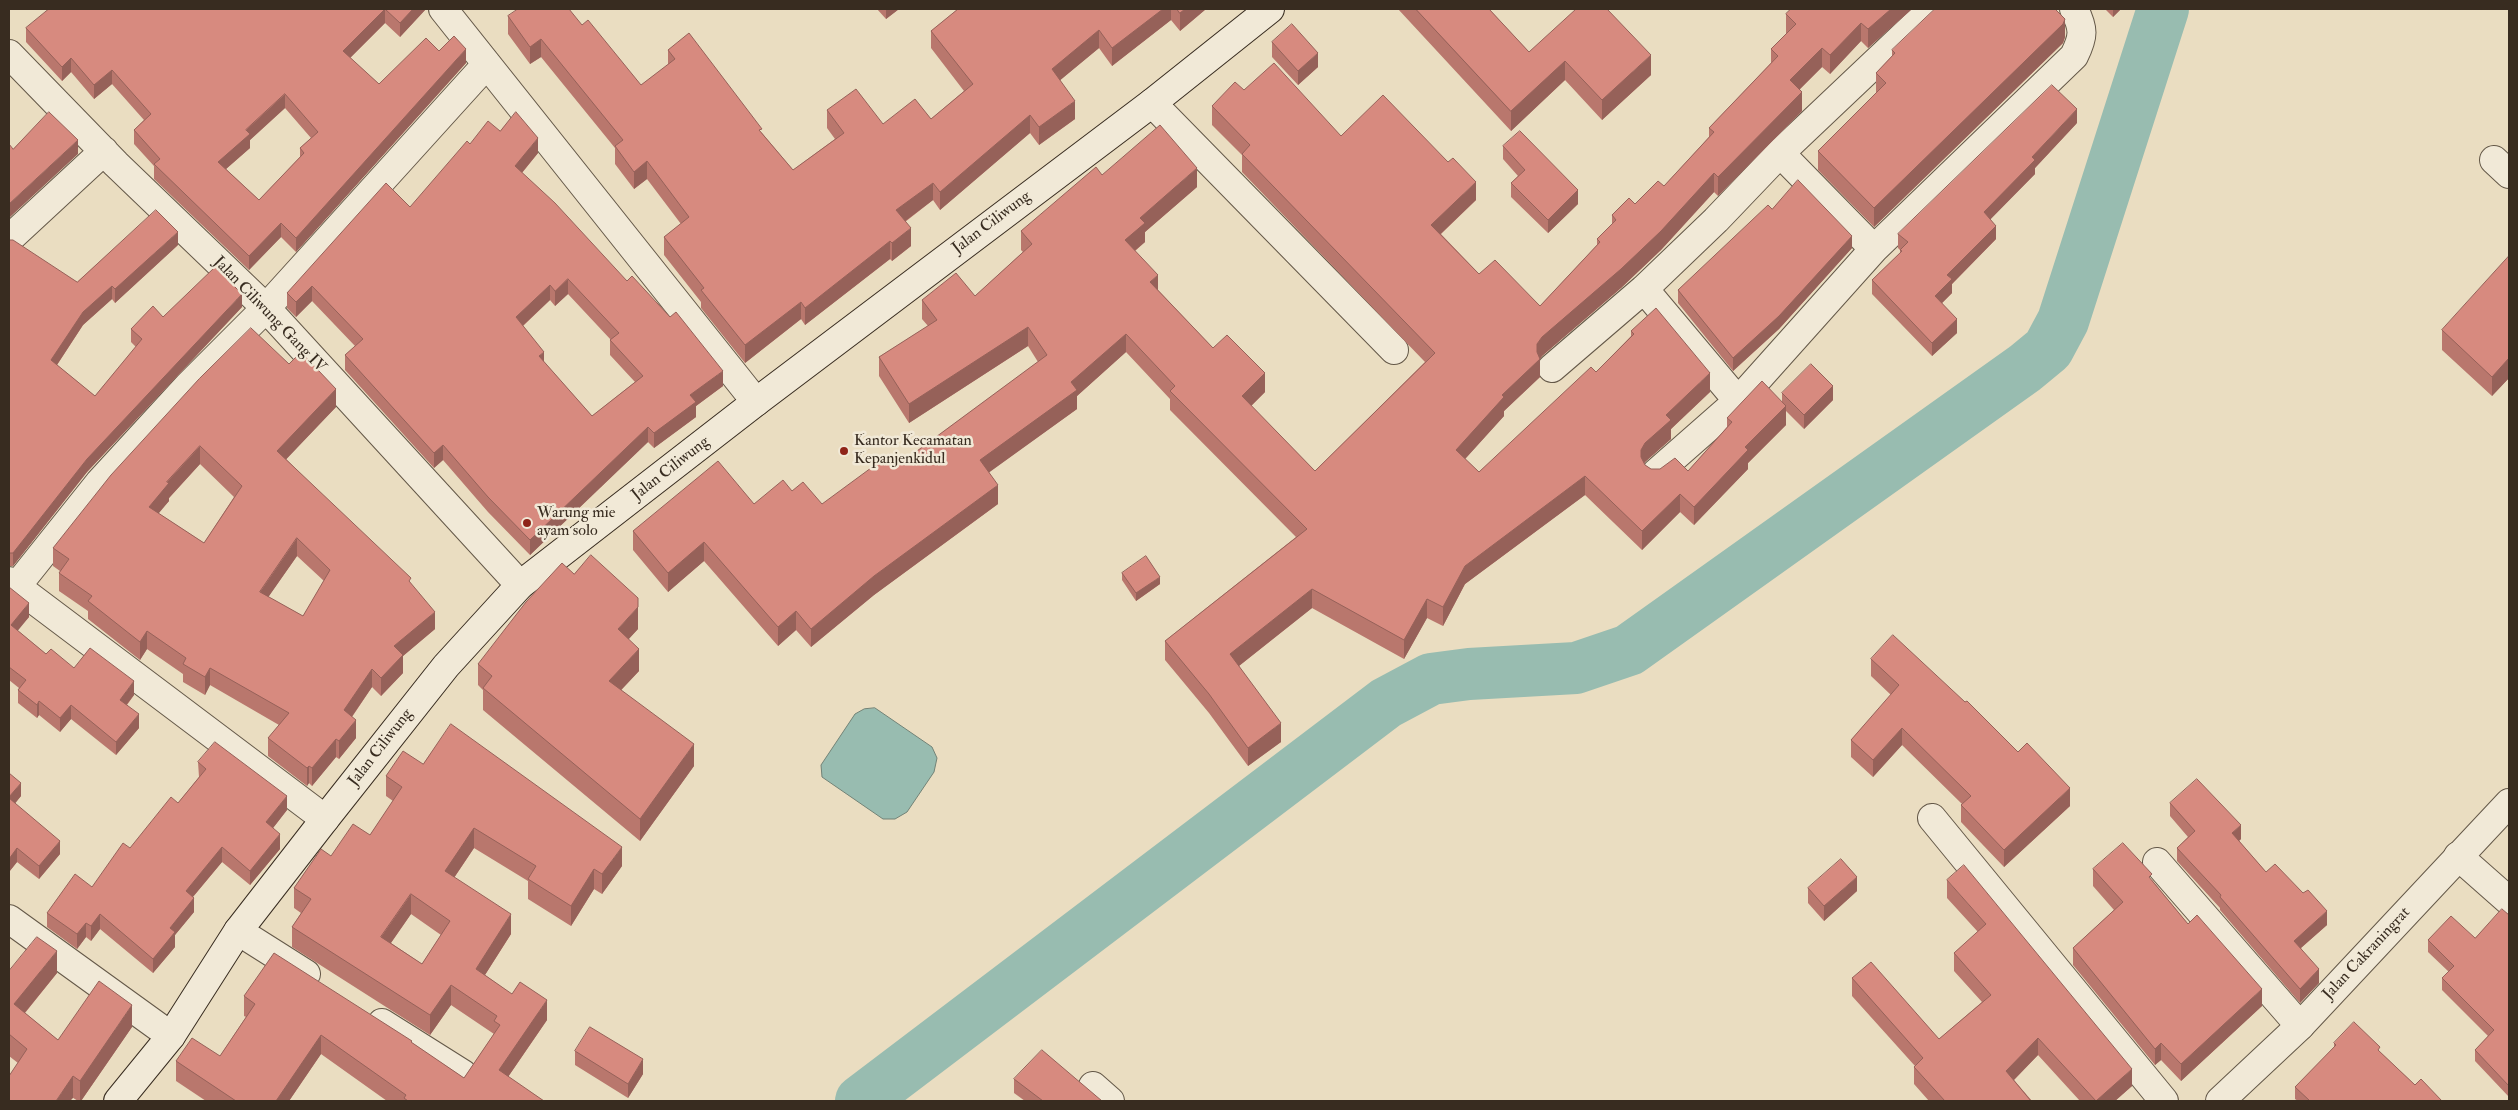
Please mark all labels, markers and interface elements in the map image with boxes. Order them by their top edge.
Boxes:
street label: Jalan Ciliwung [949,187,1035,259]
street label: Jalan Ciliwung Gang IV [209,253,329,377]
place label: Kantor Kecamatan Kepanjenkidul [854,432,972,470]
street label: Jalan Ciliwung [628,433,714,505]
marker: Kantor Kecamatan Kepanjenkidul [838,445,850,457]
place label: Warung mie ayam solo [537,504,615,542]
marker: Warung mie ayam solo [521,517,533,529]
street label: Jalan Ciliwung [345,705,417,791]
street label: Jalan Cakraningrat [2319,904,2415,1004]

